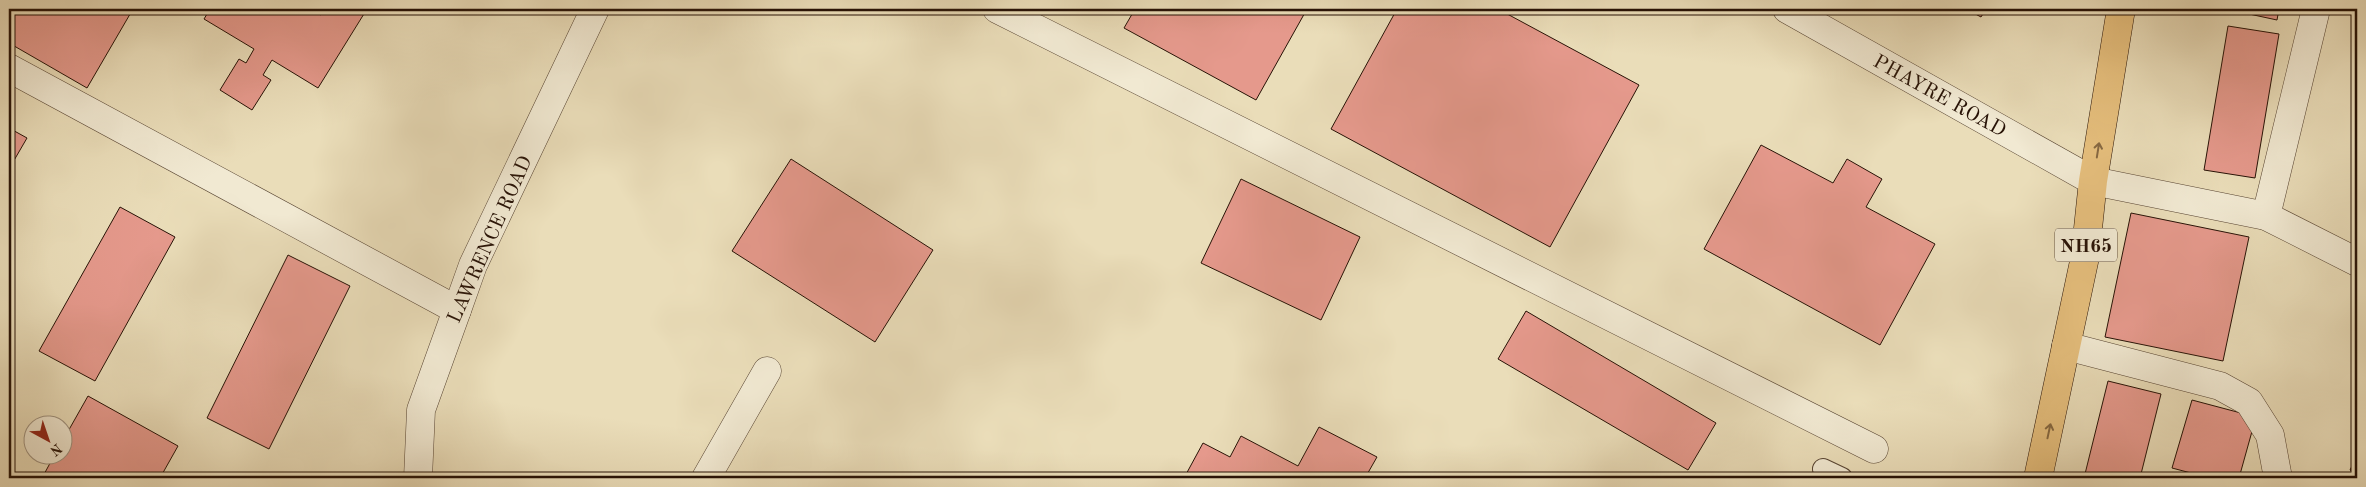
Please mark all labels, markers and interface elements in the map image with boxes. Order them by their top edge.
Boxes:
street label: PHAYRE ROAD [1869,52,2009,142]
one-way arrow [2094,143,2104,159]
street label: LAWRENCE ROAD [445,153,537,327]
road number: NH65 [2055,228,2117,262]
north arrow [22,414,72,464]
one-way arrow [2044,423,2054,439]
text: N [47,440,64,458]

